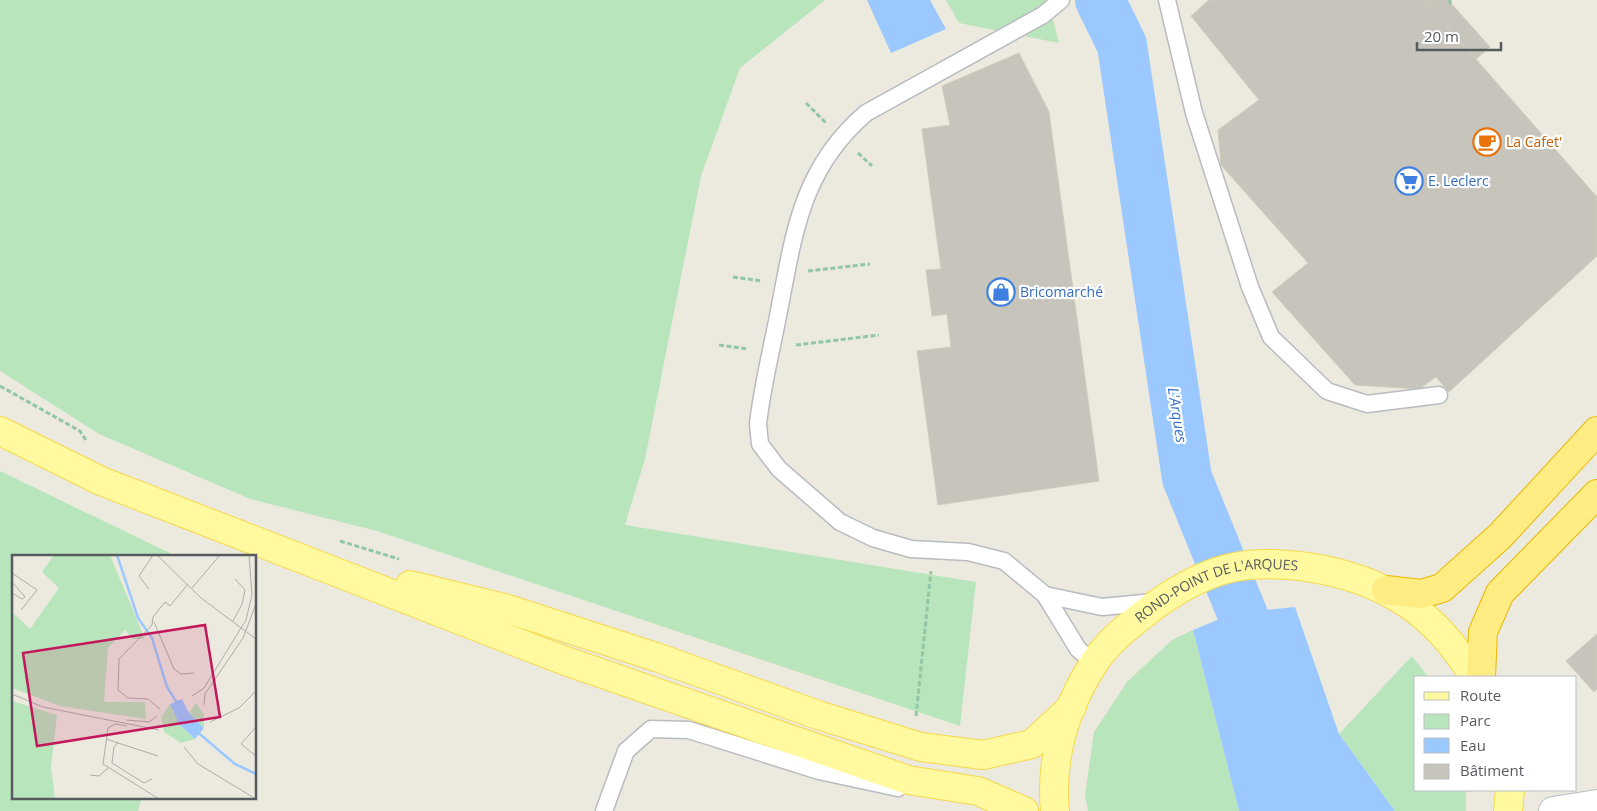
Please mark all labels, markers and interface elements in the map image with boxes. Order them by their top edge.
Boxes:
scale bar [1417,20,1501,52]
text: 20 m [1424,26,1459,46]
cafe icon: La Cafet' [1472,127,1502,157]
place label: La Cafet' [1506,132,1562,151]
supermarket icon: E. Leclerc [1394,166,1424,196]
place label: E. Leclerc [1428,171,1489,190]
shop icon: Bricomarché [986,277,1016,307]
place label: Bricomarché [1020,282,1103,301]
water label: L'Arques [1164,386,1192,445]
street label: ROND-POINT DE L'ARQUES [1130,554,1299,627]
inset map [12,555,256,798]
legend [1414,676,1577,791]
text: Route [1460,685,1501,705]
text: Parc [1460,710,1491,730]
text: Eau [1460,735,1486,755]
text: Bâtiment [1460,760,1524,780]

